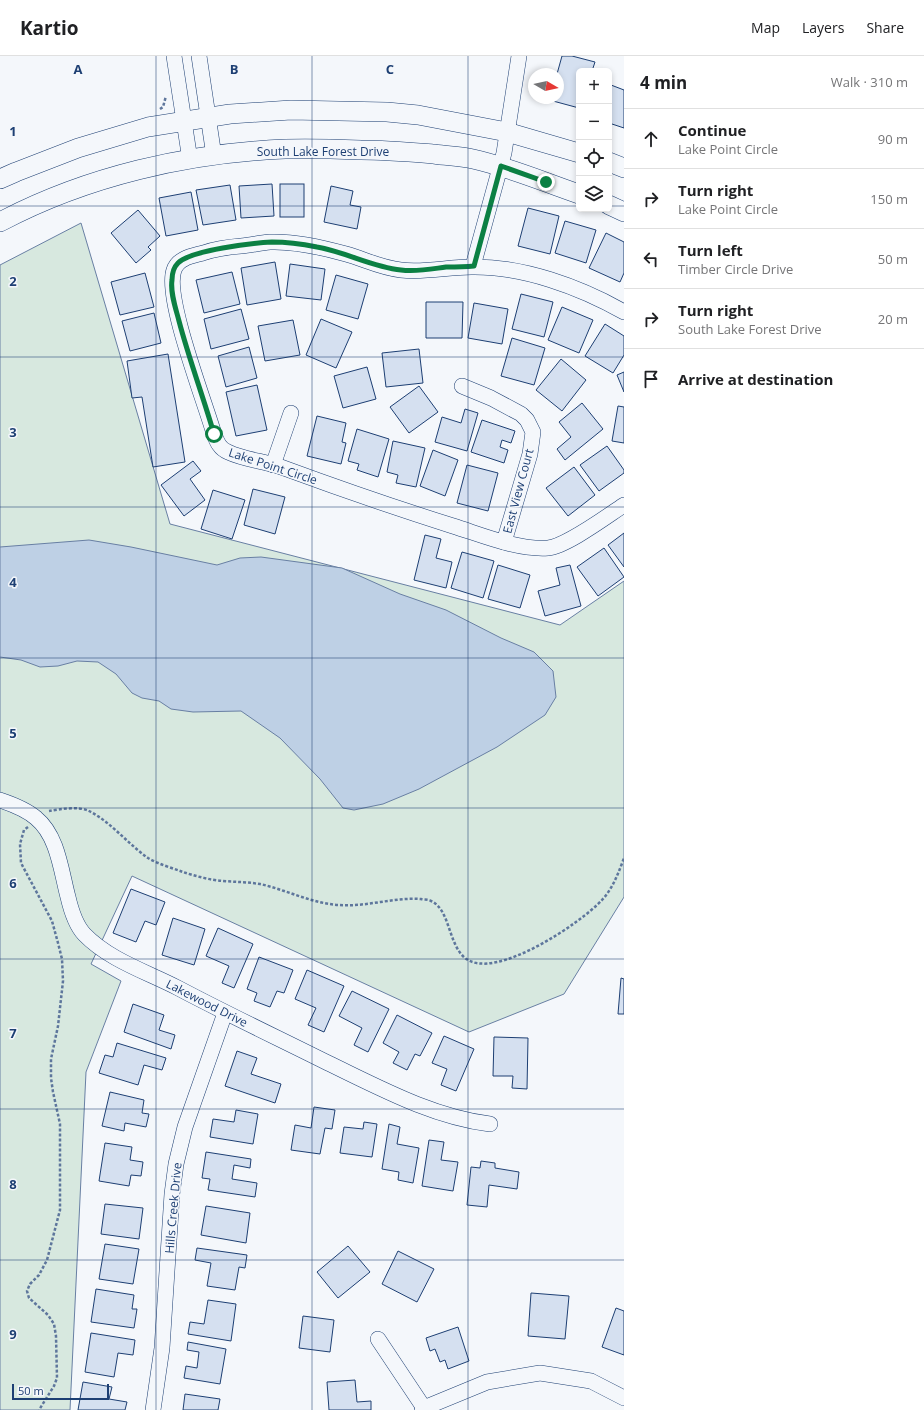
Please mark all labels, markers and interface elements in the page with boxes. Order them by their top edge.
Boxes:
text: Kartio [20,15,79,41]
text: Map [751,18,780,37]
text: Layers [802,18,844,37]
text: Share [866,18,904,37]
text: A [74,60,83,78]
text: B [230,60,239,78]
text: C [386,60,394,78]
north arrow [528,68,564,104]
map controls [576,68,612,212]
button: + [576,68,612,104]
text: 4 min [640,71,687,94]
text: Walk · 310 m [831,73,908,91]
button: − [576,104,612,140]
text: Continue [678,120,746,140]
text: 1 [9,122,17,140]
icon: ahead [640,128,662,150]
text: 90 m [878,130,908,148]
button: locate [576,140,612,176]
text: Lake Point Circle [678,140,778,158]
street label: South Lake Forest Drive [257,143,390,160]
route end [537,173,555,191]
button: layers [576,176,612,212]
text: Turn right [678,180,753,200]
icon: right [640,188,662,210]
text: 150 m [870,190,908,208]
text: Lake Point Circle [678,200,778,218]
text: Turn left [678,240,743,260]
icon: left [640,248,662,270]
text: 50 m [878,250,908,268]
text: Timber Circle Drive [678,260,793,278]
text: 2 [9,272,17,290]
text: Turn right [678,300,753,320]
icon: right [640,308,662,330]
text: 20 m [878,310,908,328]
text: South Lake Forest Drive [678,320,822,338]
icon: arrive [640,368,662,390]
text: Arrive at destination [678,369,833,389]
text: 3 [9,423,17,441]
route start [205,425,223,443]
street label: Lake Point Circle [226,444,320,488]
street label: East View Court [499,447,537,535]
text: 4 [9,573,17,591]
text: 5 [9,724,17,742]
text: 6 [9,874,17,892]
street label: Lakewood Drive [163,975,251,1031]
text: 7 [9,1024,17,1042]
street label: Hills Creek Drive [161,1161,185,1254]
text: 8 [9,1175,17,1193]
text: 9 [9,1325,17,1343]
scale bar [12,1382,109,1401]
text: 50 m [18,1383,44,1398]

